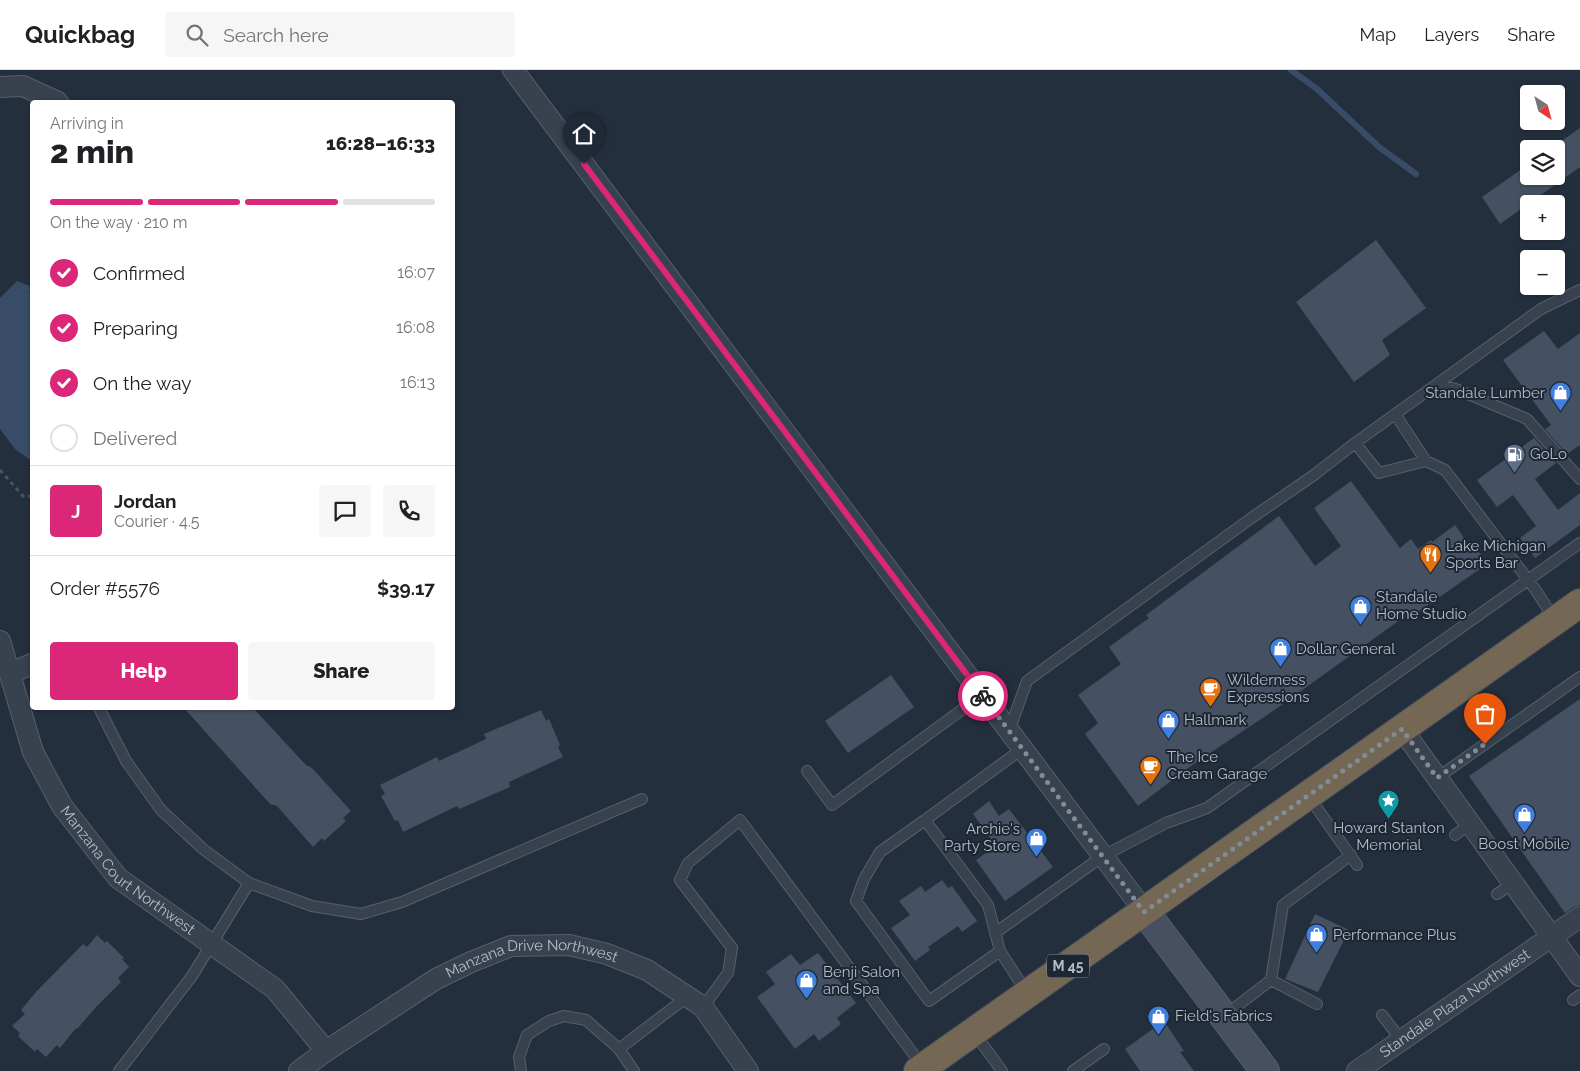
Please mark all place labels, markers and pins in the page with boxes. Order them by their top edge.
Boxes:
pin [563,113,605,164]
shop icon: Standale Lumber [1549,381,1573,412]
place label: Standale Lumber [1425,384,1546,402]
fuel station icon: GoLo [1502,442,1526,473]
place label: GoLo [1530,445,1567,463]
place label: Lake Michigan Sports Bar [1446,537,1546,572]
restaurant icon: Lake Michigan Sports Bar [1418,543,1442,574]
place label: Standale Home Studio [1376,588,1467,623]
shop icon: Standale Home Studio [1348,594,1372,625]
shop icon: Dollar General [1268,637,1292,668]
place label: Dollar General [1296,640,1396,658]
place label: Wilderness Expressions [1227,671,1309,706]
cafe icon: Wilderness Expressions [1199,677,1223,708]
pin [1464,693,1506,744]
shop icon: Hallmark [1156,708,1180,739]
place label: Hallmark [1184,711,1247,729]
place label: The Ice Cream Garage [1167,748,1267,783]
cafe icon: The Ice Cream Garage [1139,754,1163,785]
place icon: Howard Stanton Memorial [1377,788,1401,819]
shop icon: Boost Mobile [1512,803,1536,834]
place label: Howard Stanton Memorial [1333,819,1445,854]
place label: Archie's Party Store [944,820,1020,855]
shop icon: Archie's Party Store [1024,826,1048,857]
place label: Boost Mobile [1478,835,1570,853]
shop icon: Performance Plus [1305,923,1329,954]
place label: Performance Plus [1333,926,1456,944]
place label: Benji Salon and Spa [823,963,900,998]
shop icon: Benji Salon and Spa [795,969,819,1000]
shop icon: Field's Fabrics [1147,1004,1171,1035]
place label: Field's Fabrics [1175,1007,1273,1025]

